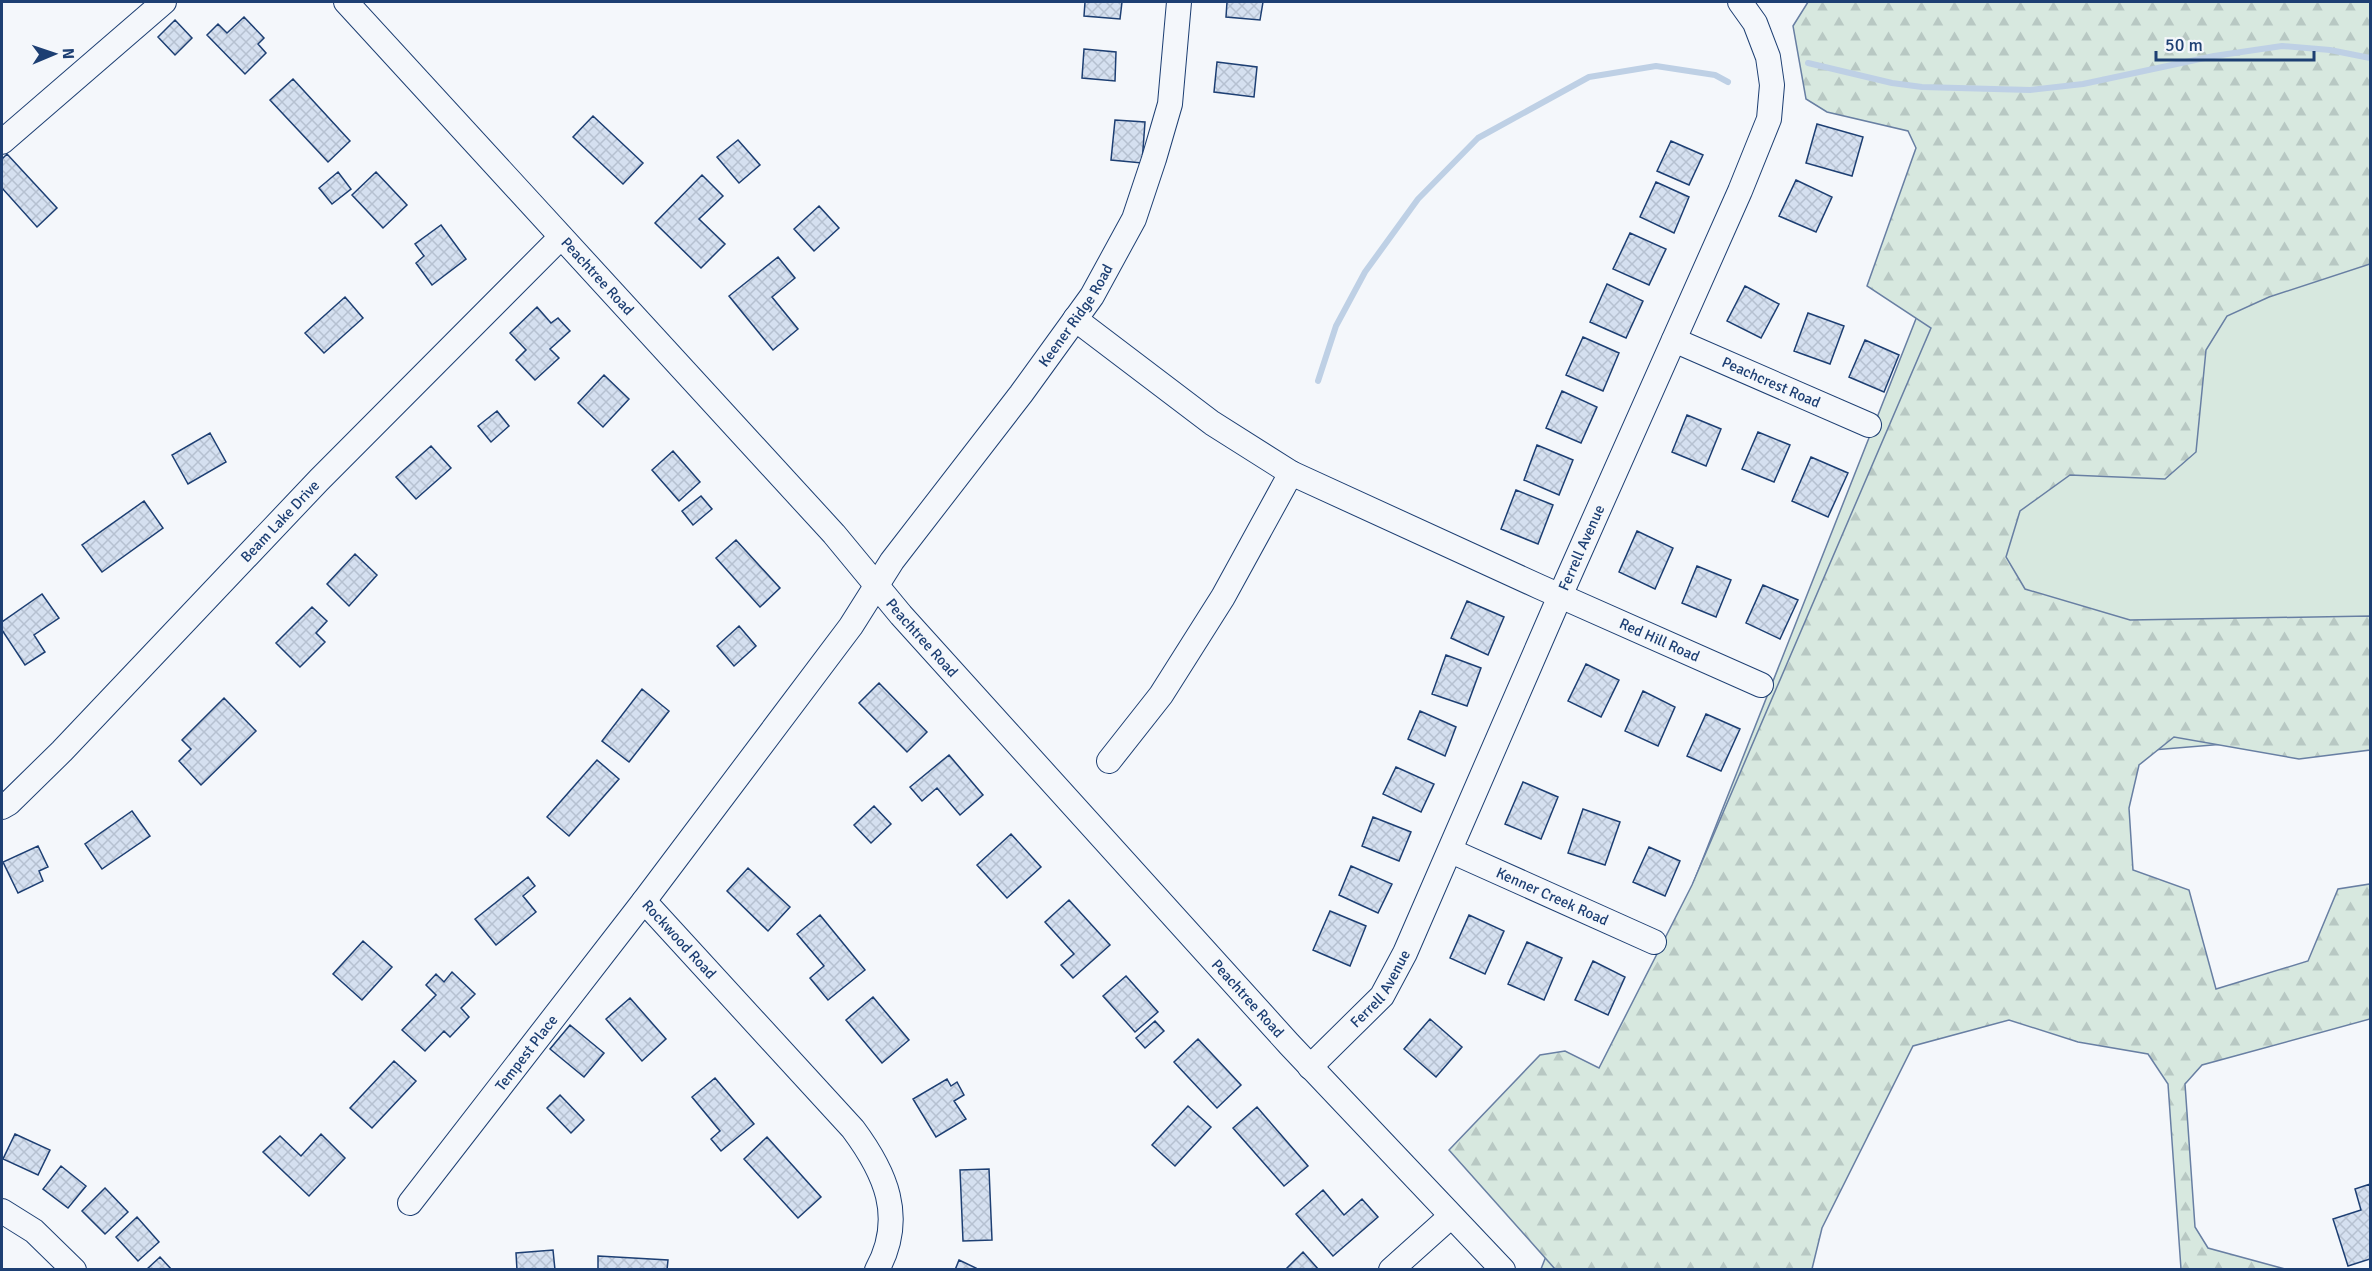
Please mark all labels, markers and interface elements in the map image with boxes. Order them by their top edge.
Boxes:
north arrow [24,24,84,84]
scale bar [2156,24,2314,62]
text: 50 m [2165,34,2203,56]
text: N [58,48,78,59]
street label: Peachtree Road [557,233,638,319]
street label: Keener Ridge Road [1035,261,1117,370]
street label: Peachcrest Road [1719,353,1823,412]
street label: Beam Lake Drive [237,476,323,566]
street label: Ferrell Avenue [1555,502,1608,593]
street label: Peachtree Road [882,595,962,681]
street label: Red Hill Road [1617,614,1702,666]
street label: Kenner Creek Road [1493,863,1611,929]
street label: Rockwood Road [638,896,720,983]
street label: Ferrell Avenue [1346,947,1414,1031]
street label: Peachtree Road [1208,956,1288,1041]
street label: Tempest Place [491,1011,561,1094]

